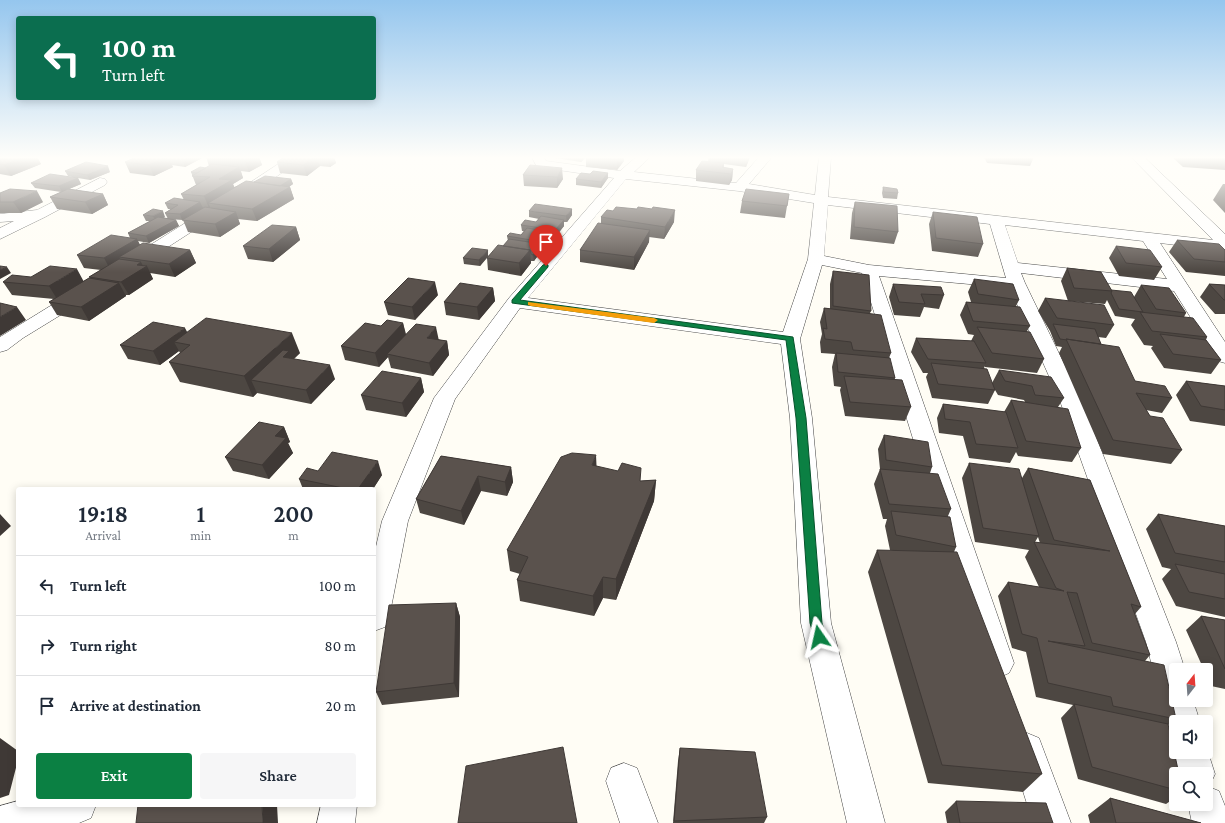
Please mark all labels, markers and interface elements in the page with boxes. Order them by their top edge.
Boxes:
icon: left [36,32,88,84]
text: 100 m [102,32,176,63]
text: Turn left [102,65,165,85]
pin [529,225,563,266]
icon: arrive [535,231,557,253]
text: 19:18 [78,500,128,527]
text: 1 [196,500,205,527]
text: 200 [273,500,314,527]
text: Arrival [85,528,121,543]
text: min [190,528,211,543]
text: m [288,528,299,543]
icon: left [36,575,58,597]
text: Turn left [70,578,126,594]
text: 100 m [319,578,356,594]
position arrow [798,616,840,658]
icon: right [36,635,58,657]
text: Turn right [70,638,137,654]
text: 80 m [325,638,356,654]
north arrow [1169,663,1213,707]
map controls [1169,663,1213,811]
icon: arrive [36,695,58,717]
text: Arrive at destination [70,698,201,714]
text: 20 m [326,698,356,714]
button: sound [1169,715,1213,759]
button: Exit [36,753,192,799]
button: Share [200,753,356,799]
button: search [1169,767,1213,811]

